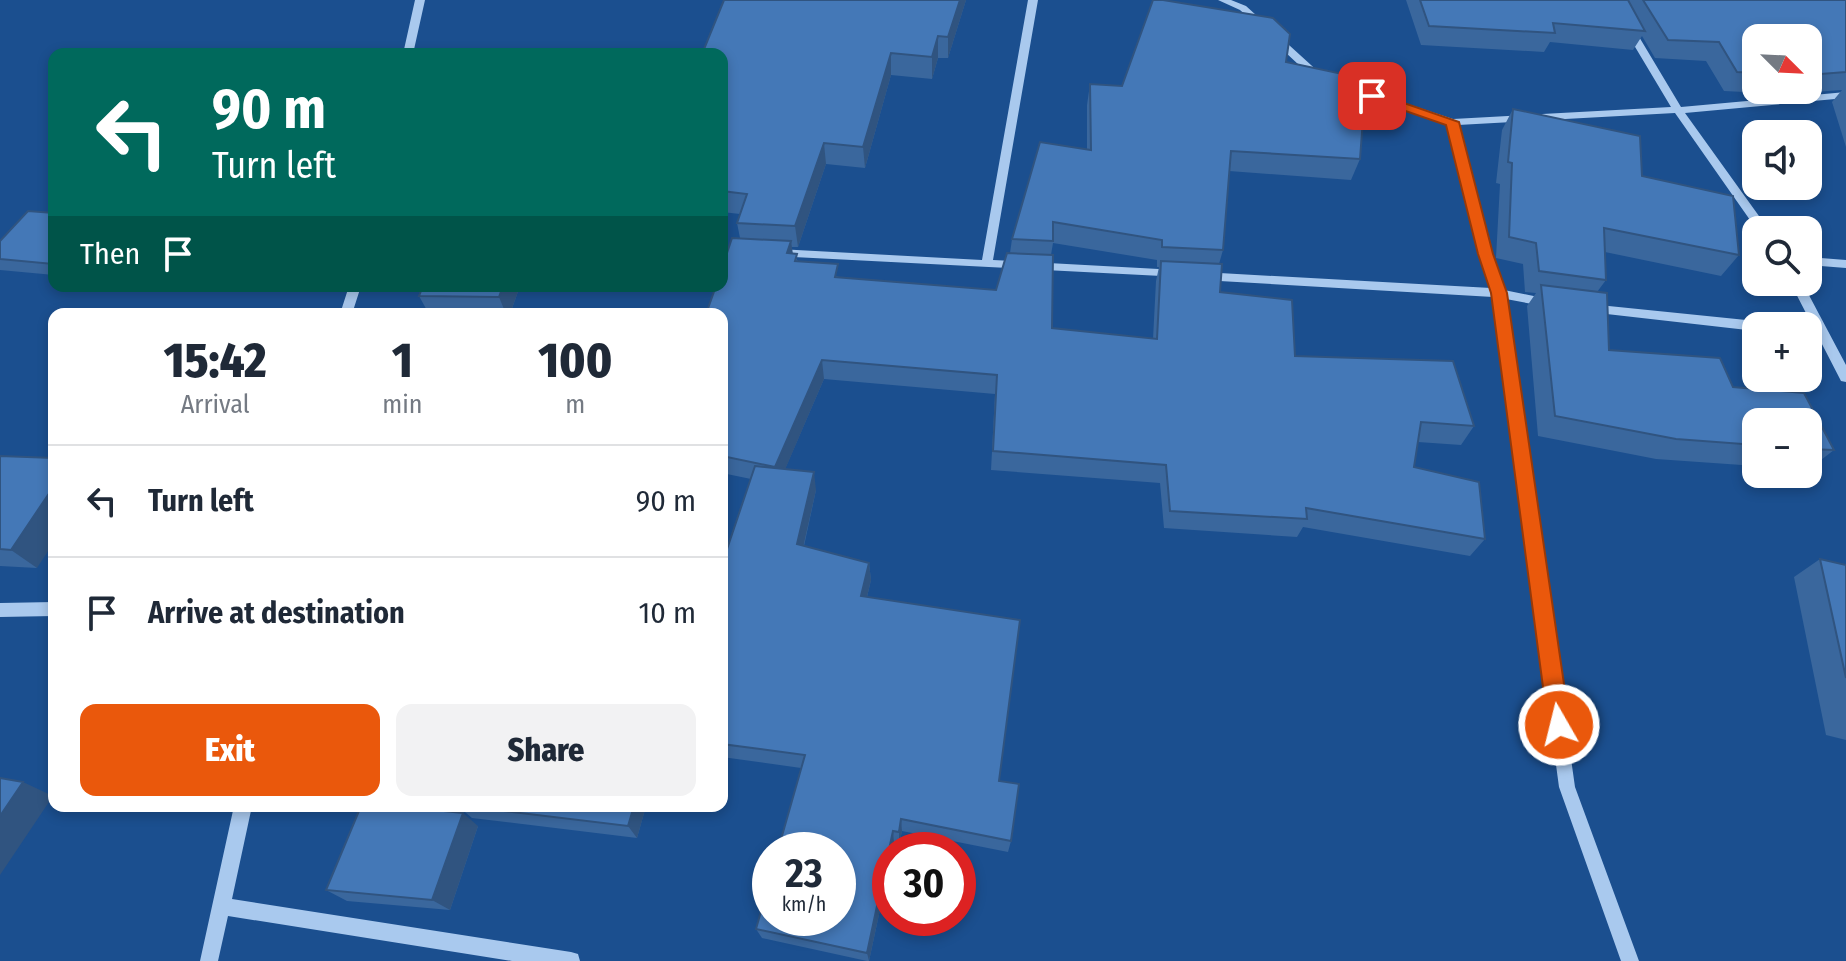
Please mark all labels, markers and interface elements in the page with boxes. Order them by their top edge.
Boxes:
north arrow [1742,24,1822,104]
map controls [1742,24,1822,488]
pin [1338,62,1406,130]
icon: arrive [1350,74,1394,118]
text: 90 m [212,76,326,143]
icon: left [80,80,184,184]
button: sound [1742,120,1822,200]
text: Turn left [212,144,336,188]
button: search [1742,216,1822,296]
icon: arrive [156,232,200,276]
text: Then [80,236,140,272]
button: + [1742,312,1822,392]
text: 15:42 [164,332,267,390]
text: 1 [392,332,413,390]
text: 100 [538,332,612,390]
text: Arrival [181,389,250,420]
text: min [382,389,423,420]
text: m [565,389,585,420]
button: − [1742,408,1822,488]
icon: left [80,479,124,523]
text: Turn left [148,483,254,519]
text: 90 m [636,483,696,519]
icon: arrive [80,591,124,635]
text: Arrive at destination [148,595,405,631]
text: 10 m [639,595,696,631]
position arrow [1517,683,1601,767]
button: Exit [80,704,380,796]
button: Share [396,704,696,796]
speed limit sign: 30 [872,832,976,936]
text: 23 [785,850,823,898]
text: km/h [782,892,826,916]

